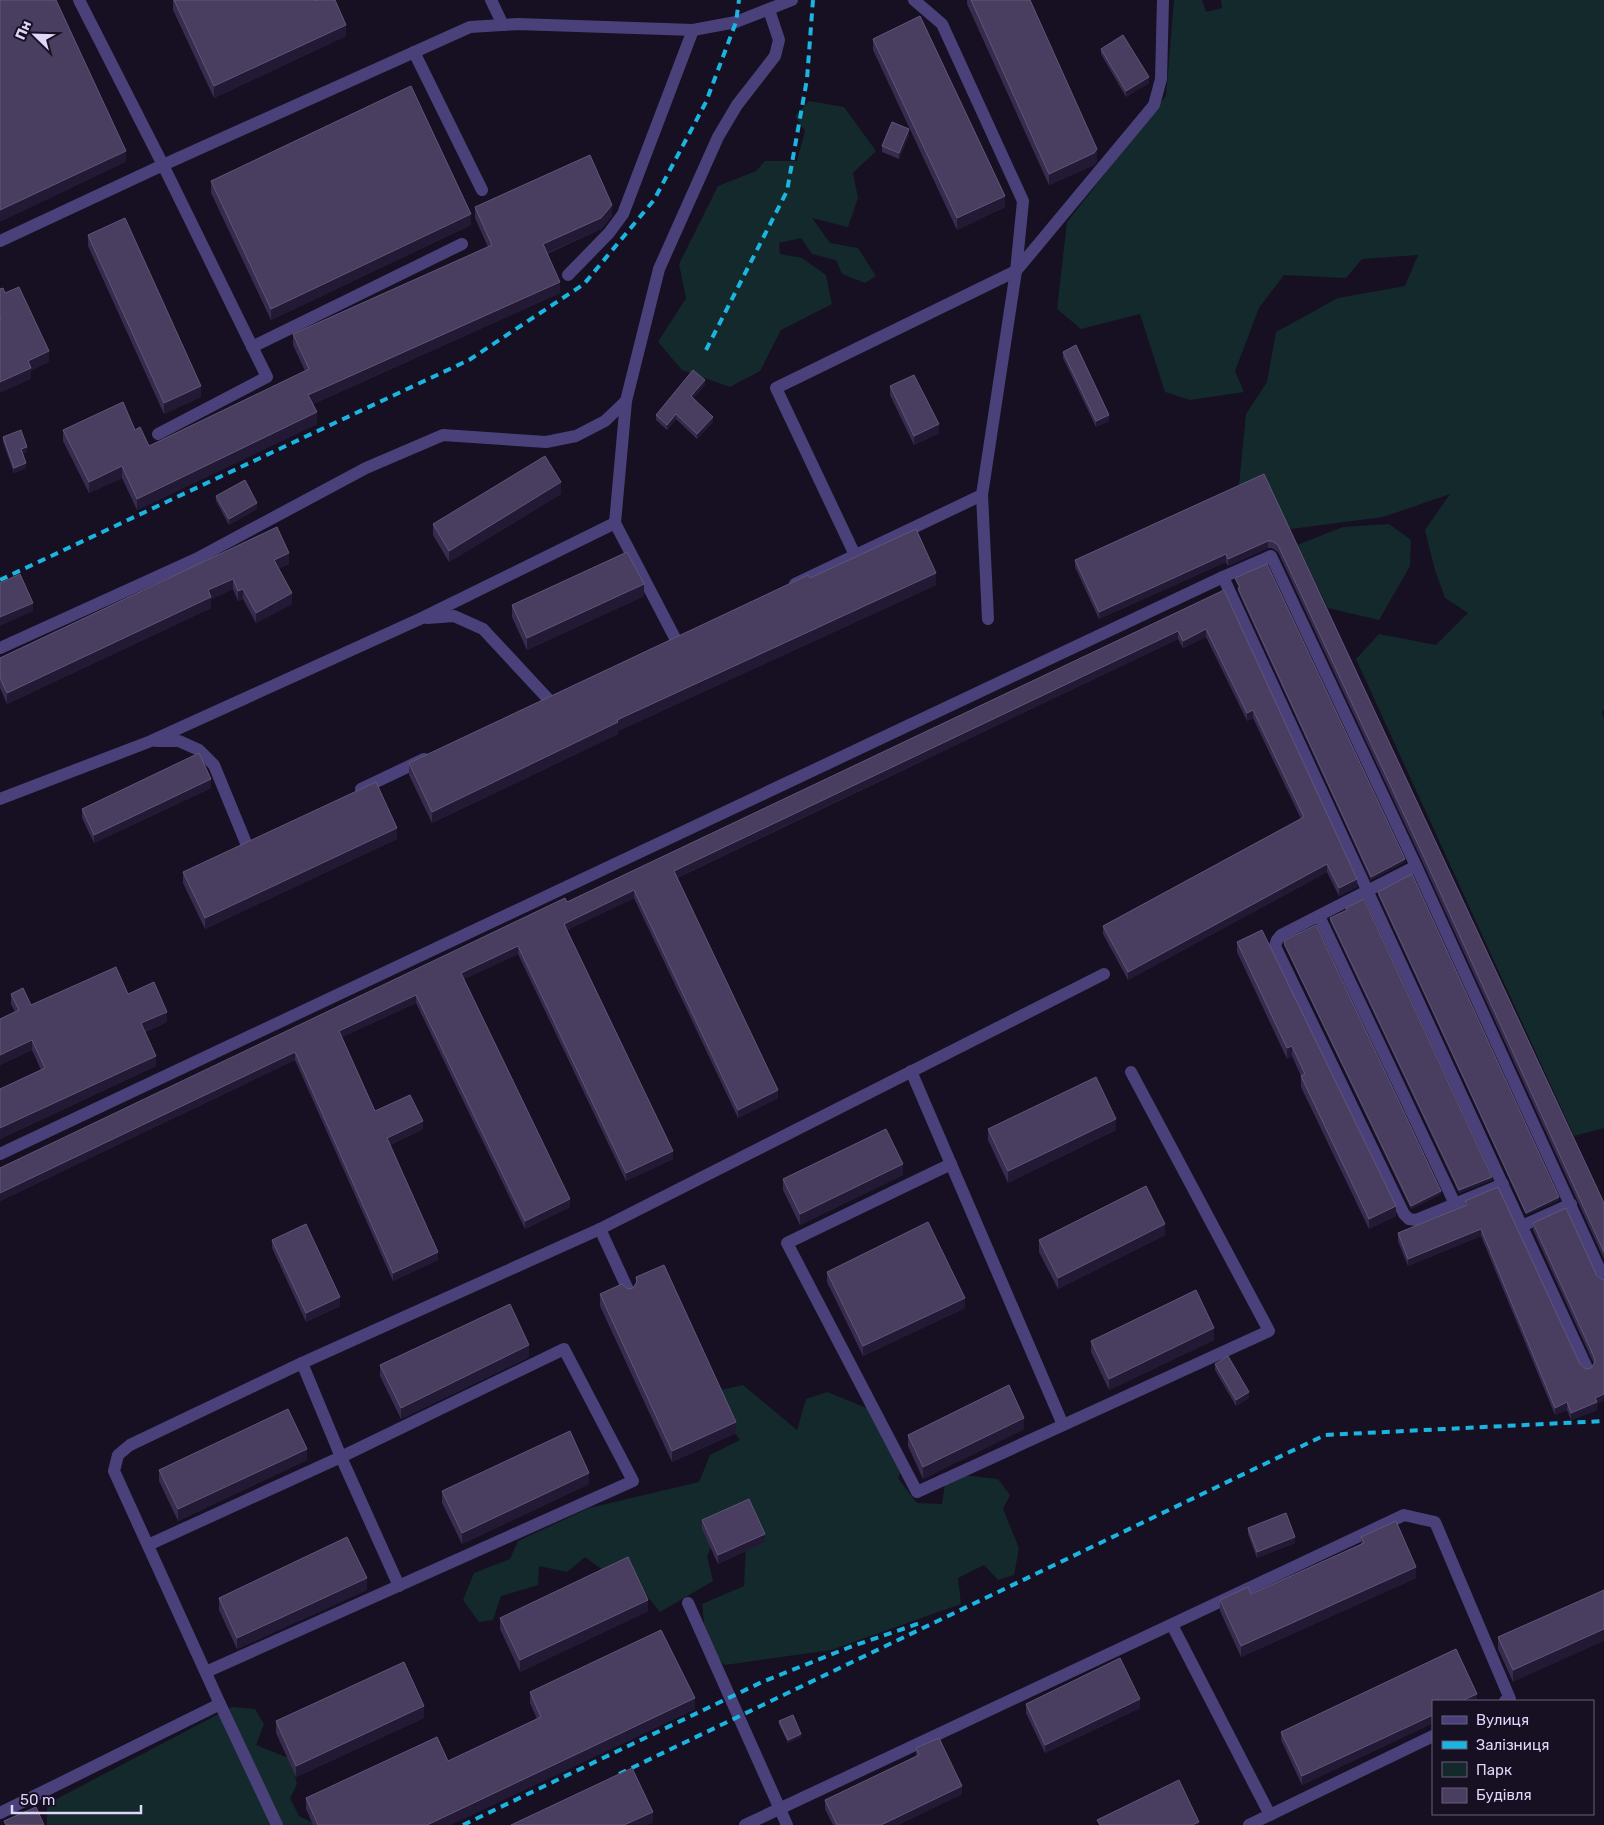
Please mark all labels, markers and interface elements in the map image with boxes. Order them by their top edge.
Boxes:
north arrow [10,10,60,60]
text: Пн [12,18,35,42]
legend [1432,1700,1594,1815]
text: Вулиця [1476,1711,1529,1729]
text: Залізниця [1476,1736,1549,1754]
text: Парк [1476,1761,1512,1779]
scale bar [12,1782,141,1814]
text: Будівля [1476,1786,1532,1804]
text: 50 m [20,1791,55,1809]

